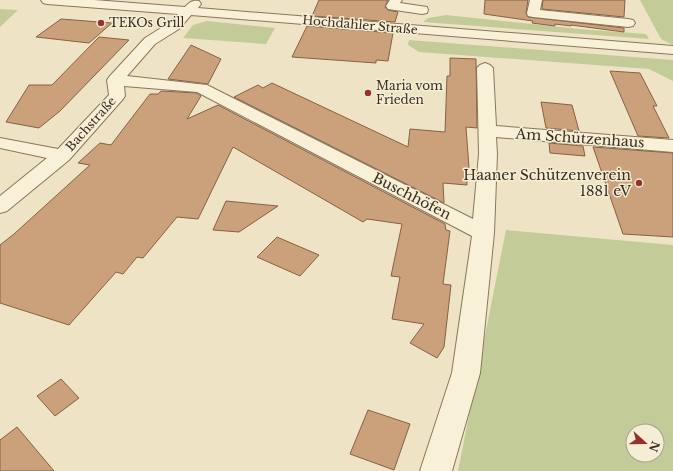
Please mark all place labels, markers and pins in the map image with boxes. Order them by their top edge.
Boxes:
place label: TEKOs Grill [109,15,185,30]
marker: TEKOs Grill [96,18,106,28]
place label: Maria vom Frieden [376,78,443,107]
marker: Maria vom Frieden [363,88,373,98]
place label: Haaner Schützenverein 1881 eV [463,166,632,200]
marker: Haaner Schützenverein 1881 eV [634,178,644,188]

